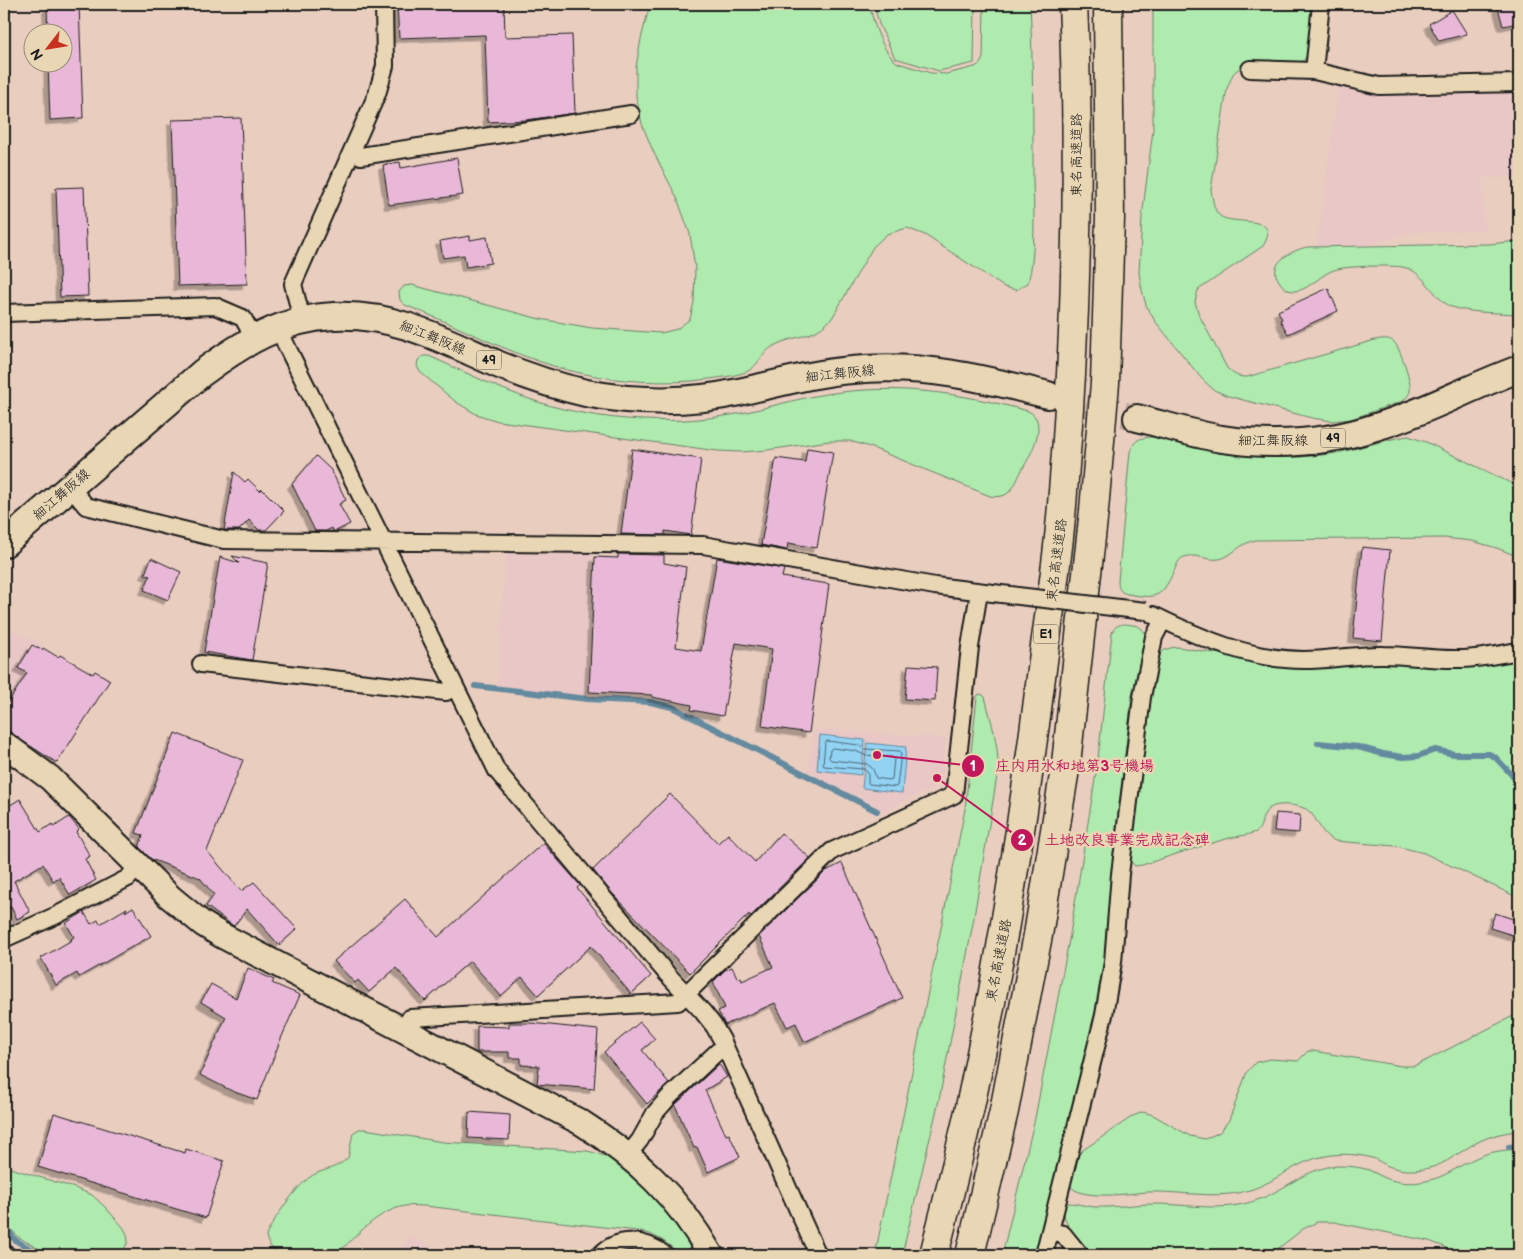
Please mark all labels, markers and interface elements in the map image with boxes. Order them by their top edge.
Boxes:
north arrow [22,22,72,72]
text: N [27,46,47,63]
street label: 東名高速道路 [1068,113,1085,197]
street label: 細江舞阪線 [397,316,468,358]
road number: 49 [476,350,502,370]
street label: 細江舞阪線 [804,361,876,386]
road number: 49 [1320,428,1346,448]
street label: 細江舞阪線 [1238,432,1308,449]
street label: 細江舞阪線 [29,465,93,524]
street label: 東名高速道路 [1043,517,1070,603]
road number: E1 [1034,624,1058,644]
callout: 庄内用水和地第3号機場 [961,751,1164,781]
text: 1 [970,757,976,776]
text: 庄内用水和地第3号機場 [996,757,1154,776]
callout: 土地改良事業完成記念碑 [1010,825,1220,855]
text: 2 [1018,831,1027,850]
text: 土地改良事業完成記念碑 [1044,831,1210,850]
street label: 東名高速道路 [982,917,1015,1003]

